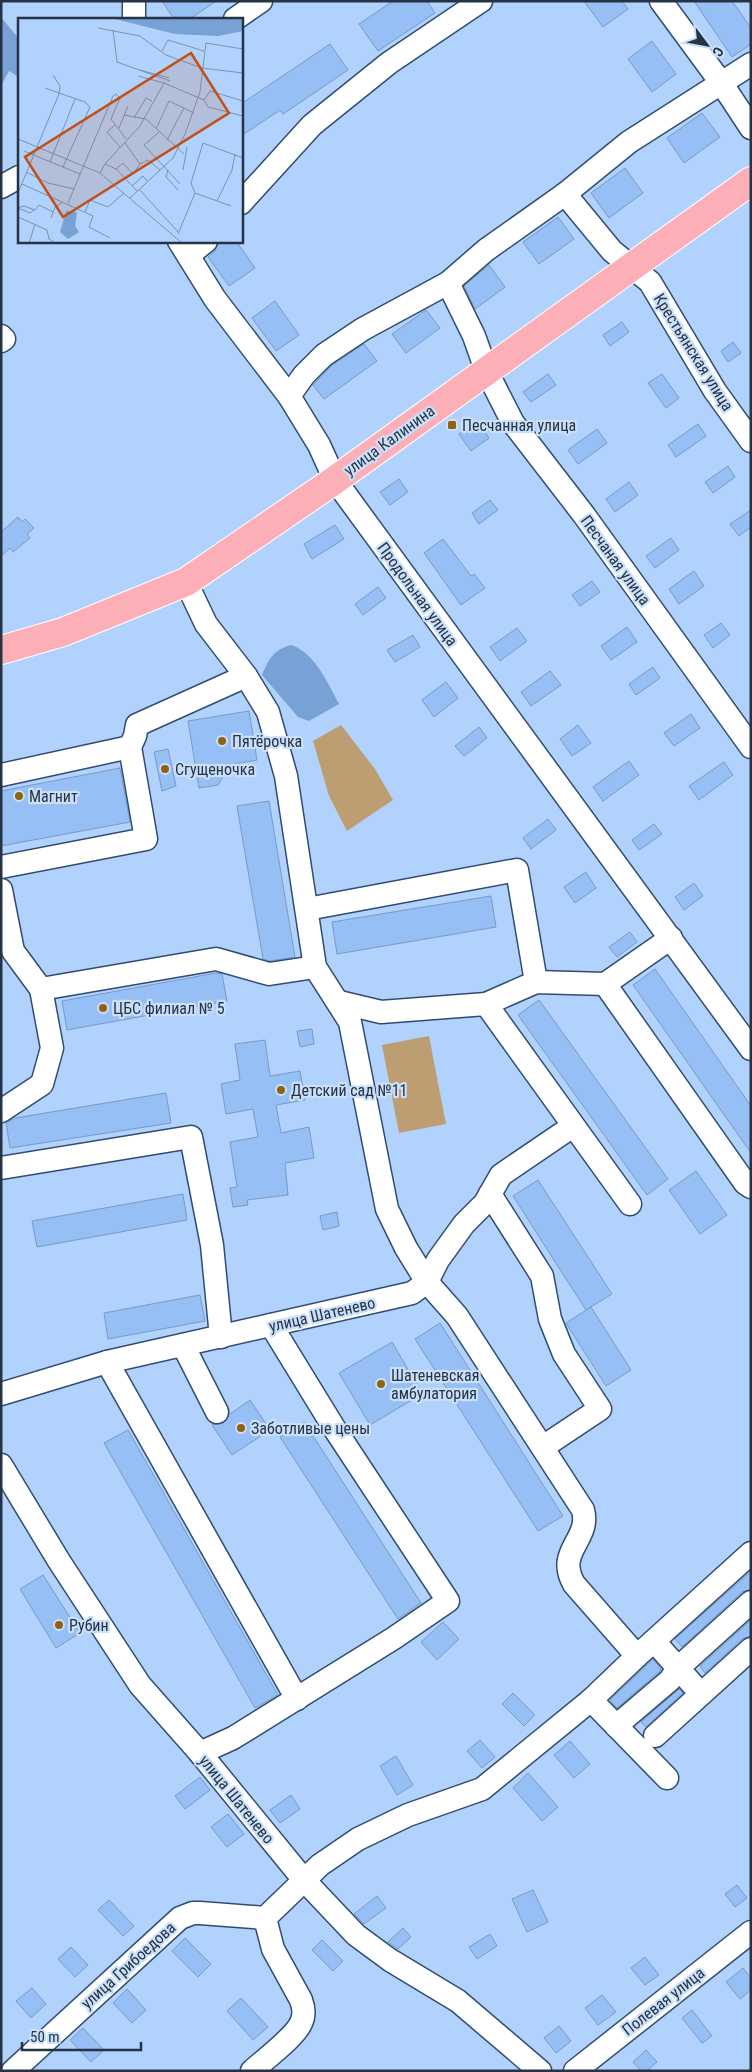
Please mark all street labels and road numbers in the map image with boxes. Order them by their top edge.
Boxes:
street label: Крестьянская улица [650,290,737,414]
street label: улица Калинина [340,401,438,480]
street label: Песчаная улица [577,512,654,609]
street label: Продольная улица [374,539,462,650]
street label: улица Шатенево [267,1293,377,1336]
street label: улица Шатенево [195,1751,278,1847]
street label: улица Грибоедова [77,1918,179,2013]
street label: Полевая улица [618,1963,708,2039]

